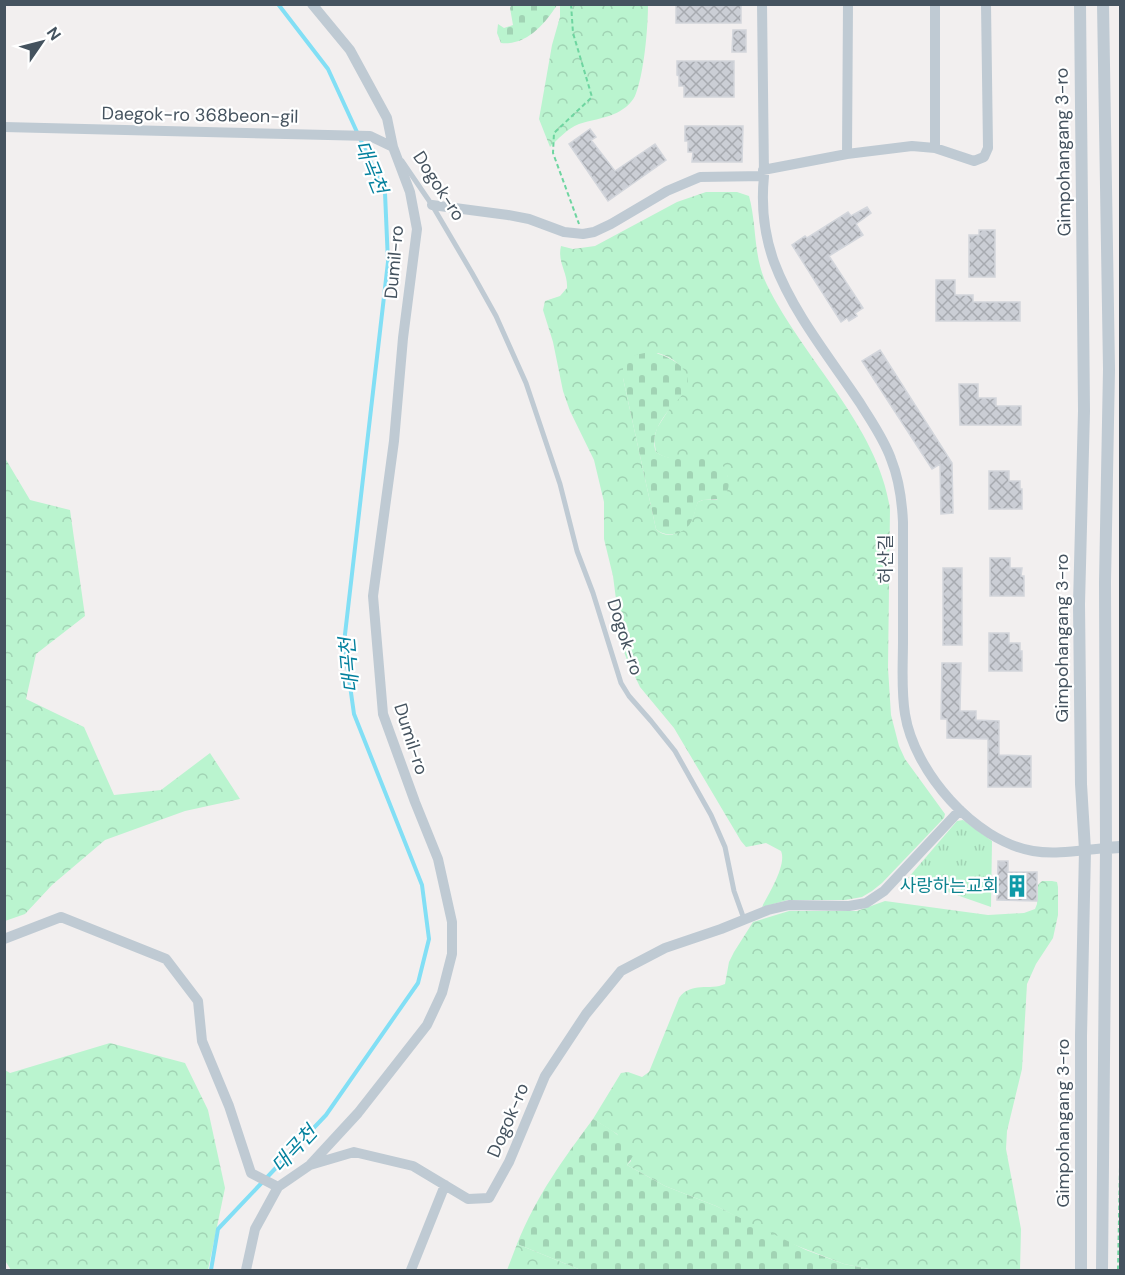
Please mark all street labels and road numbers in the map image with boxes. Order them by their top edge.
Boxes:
street label: Gimpohangang 3-ro [1050,67,1076,237]
street label: Daegok-ro 368beon-gil [101,101,299,129]
street label: Dogok-ro [407,146,471,226]
street label: Dumil-ro [379,224,409,300]
street label: 허산길 [874,534,898,584]
street label: Gimpohangang 3-ro [1050,554,1074,722]
street label: Dogok-ro [601,596,649,678]
street label: Dumil-ro [388,700,434,778]
street label: Gimpohangang 3-ro [1051,1039,1075,1207]
street label: Dogok-ro [482,1079,534,1161]

